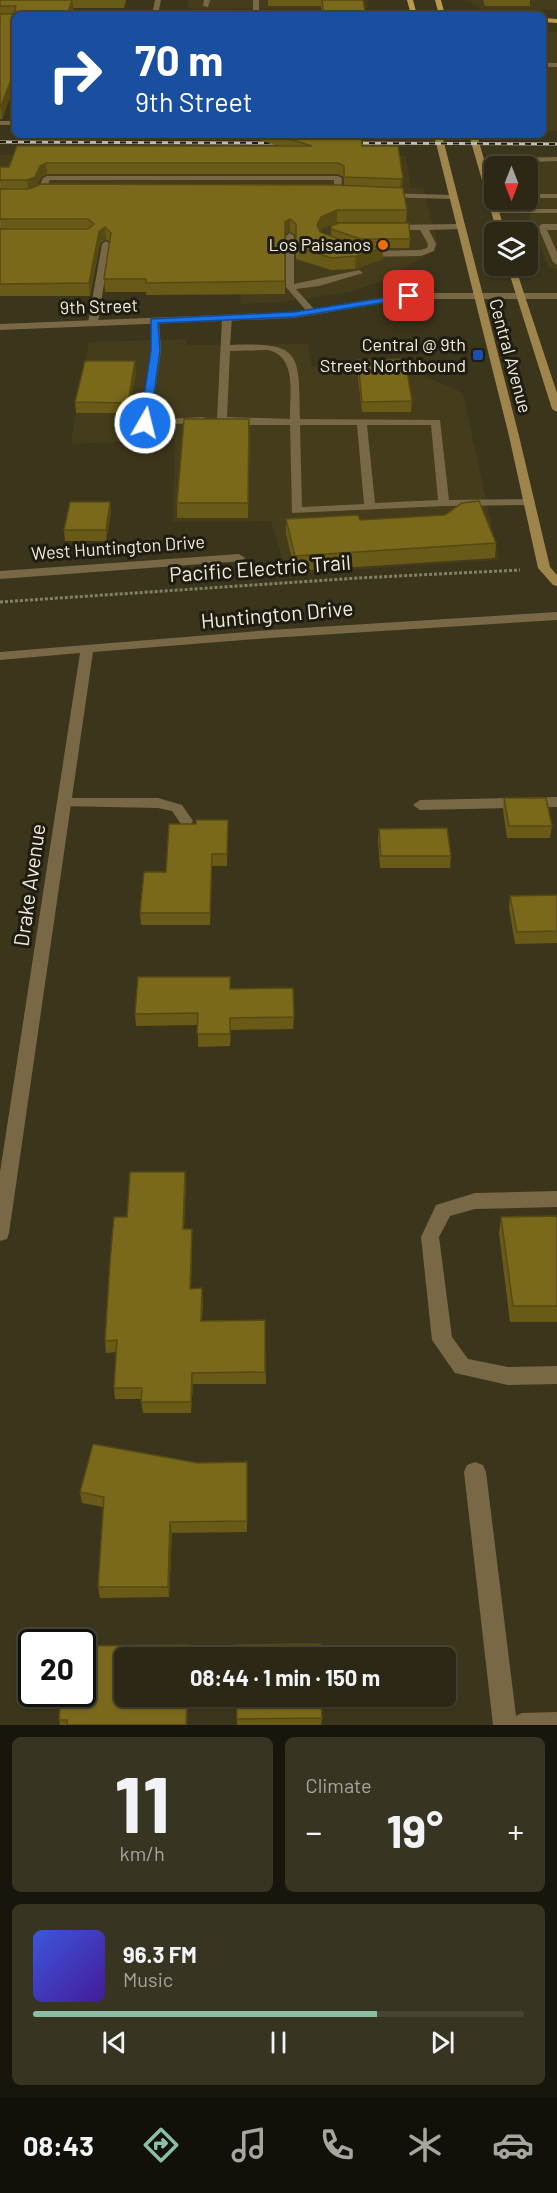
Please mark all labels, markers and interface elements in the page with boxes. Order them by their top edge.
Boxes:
text: 70 m [135,34,223,84]
icon: right [36,36,114,114]
text: 9th Street [135,85,253,117]
north arrow [484,156,538,210]
map controls [484,156,538,276]
button: layers [484,222,538,276]
place label: Los Paisanos [268,233,371,255]
marker: Los Paisanos [376,238,390,252]
pin [383,270,434,321]
icon: arrive [392,279,425,312]
street label: 9th Street [59,294,139,318]
street label: Central Avenue [485,296,537,415]
place label: Central @ 9th Street Northbound [320,333,466,376]
marker: Central @ 9th Street Northbound [471,348,485,362]
position arrow [113,391,177,455]
street label: West Huntington Drive [30,530,206,564]
street label: Pacific Electric Trail [168,549,352,586]
street label: Huntington Drive [200,594,354,633]
street label: Drake Avenue [8,822,49,948]
speed limit sign: 20 [18,1629,96,1707]
text: 08:44 · 1 min · 150 m [190,1664,380,1690]
text: 11 [114,1755,170,1849]
text: Climate [306,1773,372,1797]
text: 19° [386,1803,443,1857]
text: − [306,1811,322,1851]
text: + [508,1811,524,1851]
text: km/h [120,1841,165,1865]
text: 96.3 FM [123,1941,197,1967]
text: Music [123,1967,173,1991]
icon: previous [98,2026,131,2059]
icon: pause [262,2026,295,2059]
icon: next [426,2026,459,2059]
icon: directions [140,2124,182,2166]
icon: music [228,2124,270,2166]
icon: phone [316,2124,358,2166]
icon: climate [404,2124,446,2166]
icon: car [492,2124,534,2166]
text: 08:43 [23,2129,94,2161]

